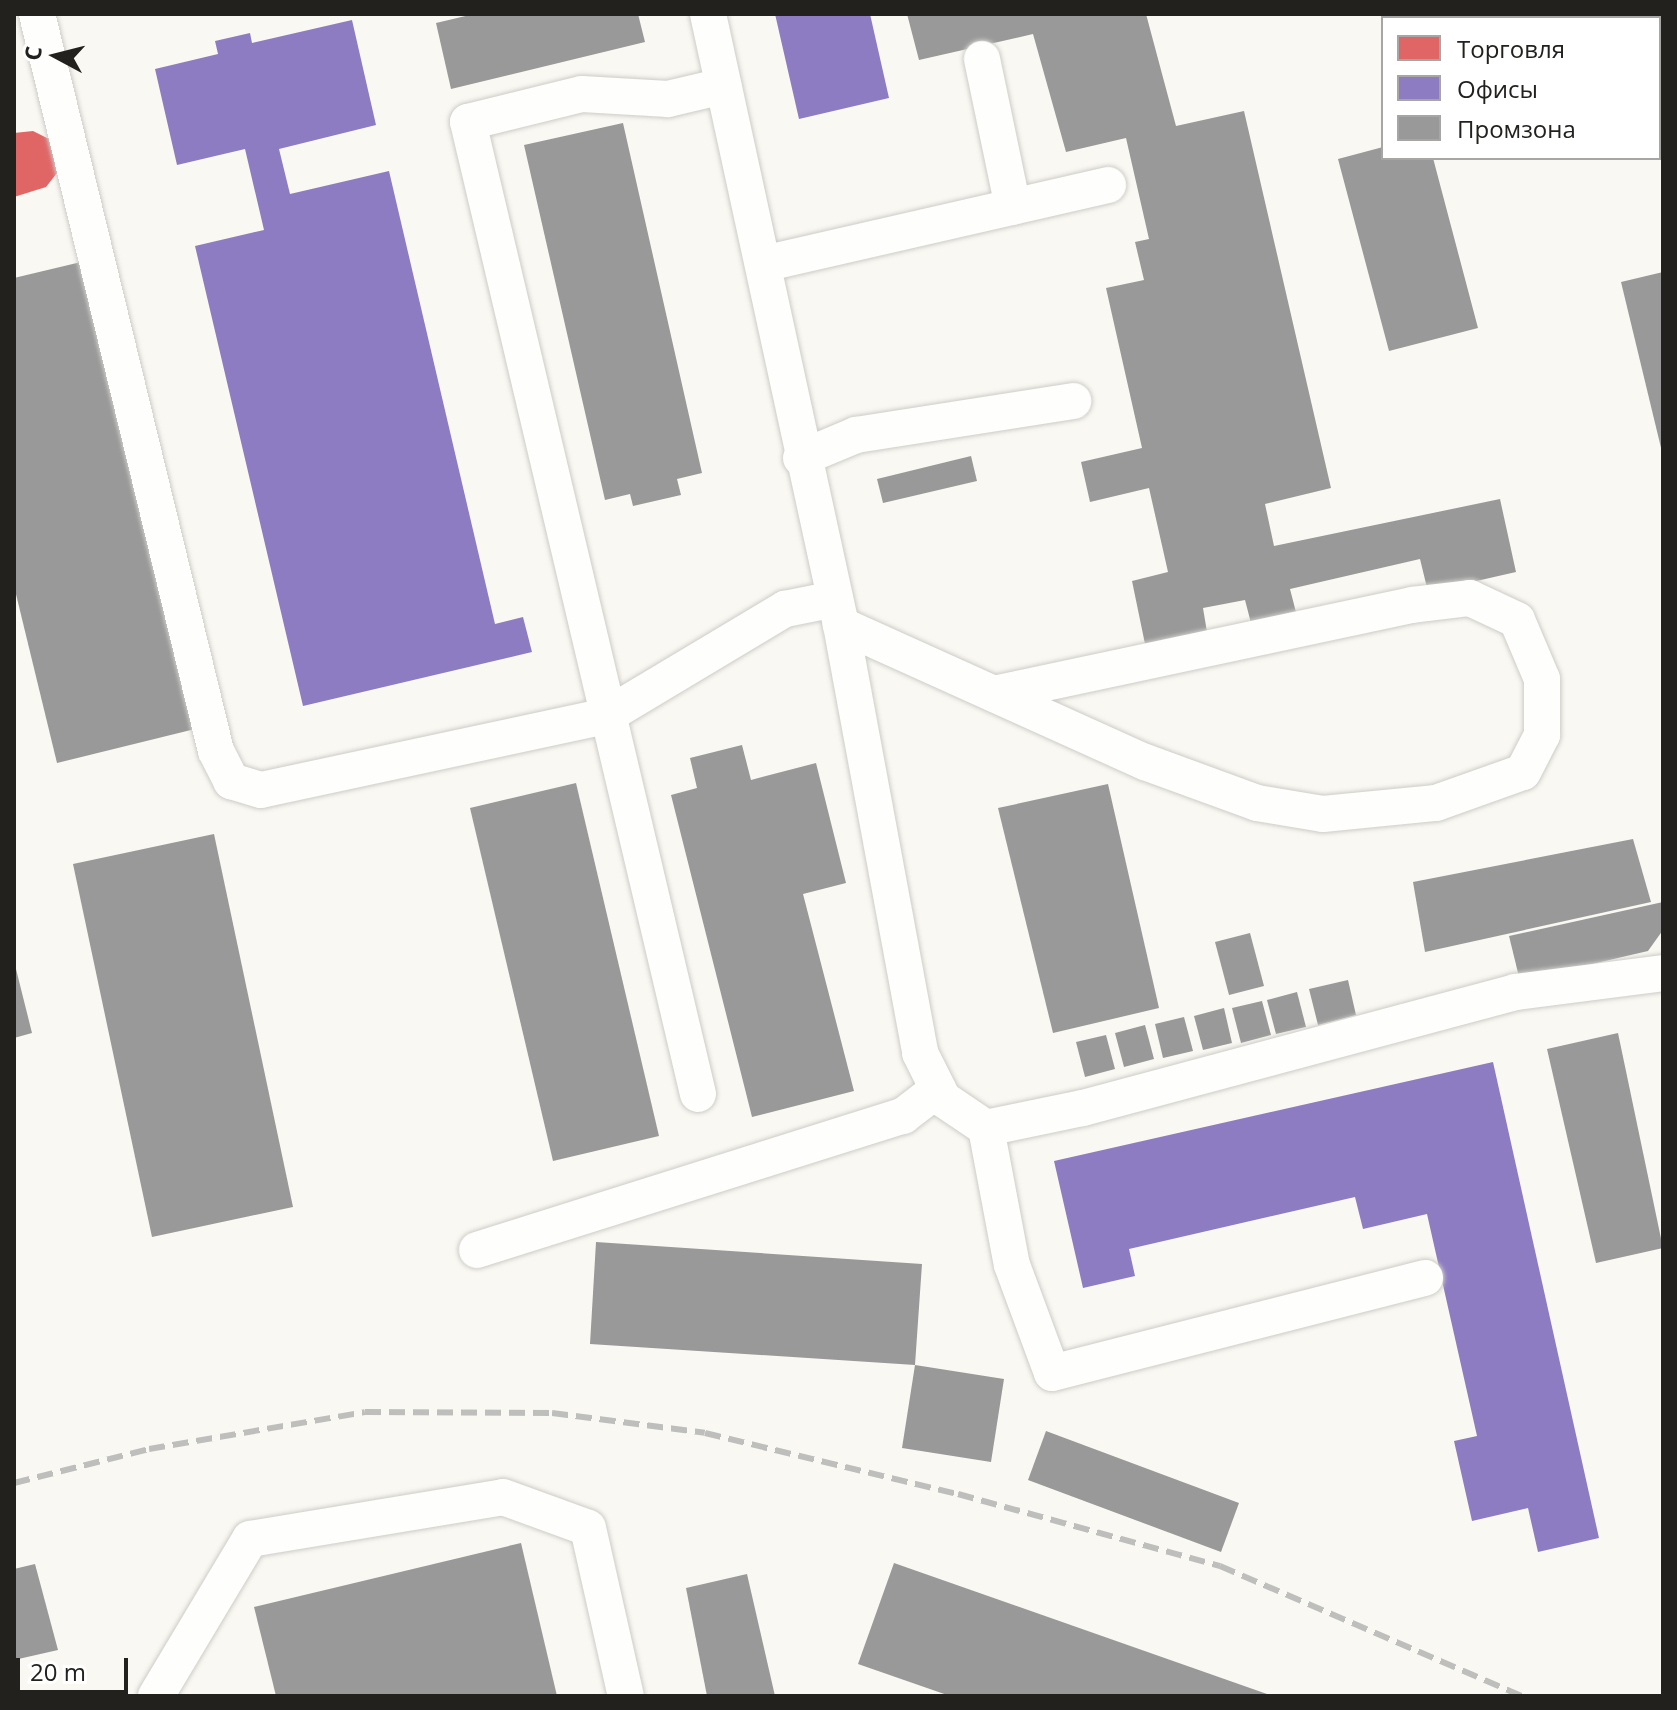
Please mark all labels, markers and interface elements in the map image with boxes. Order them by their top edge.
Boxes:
north arrow [16,16,96,96]
legend [1381,16,1661,160]
text: Торговля [1457,32,1565,65]
text: С [16,44,48,62]
text: Офисы [1457,72,1538,105]
text: Промзона [1457,112,1576,145]
scale bar [20,1642,132,1692]
text: 20 m [30,1655,86,1688]

